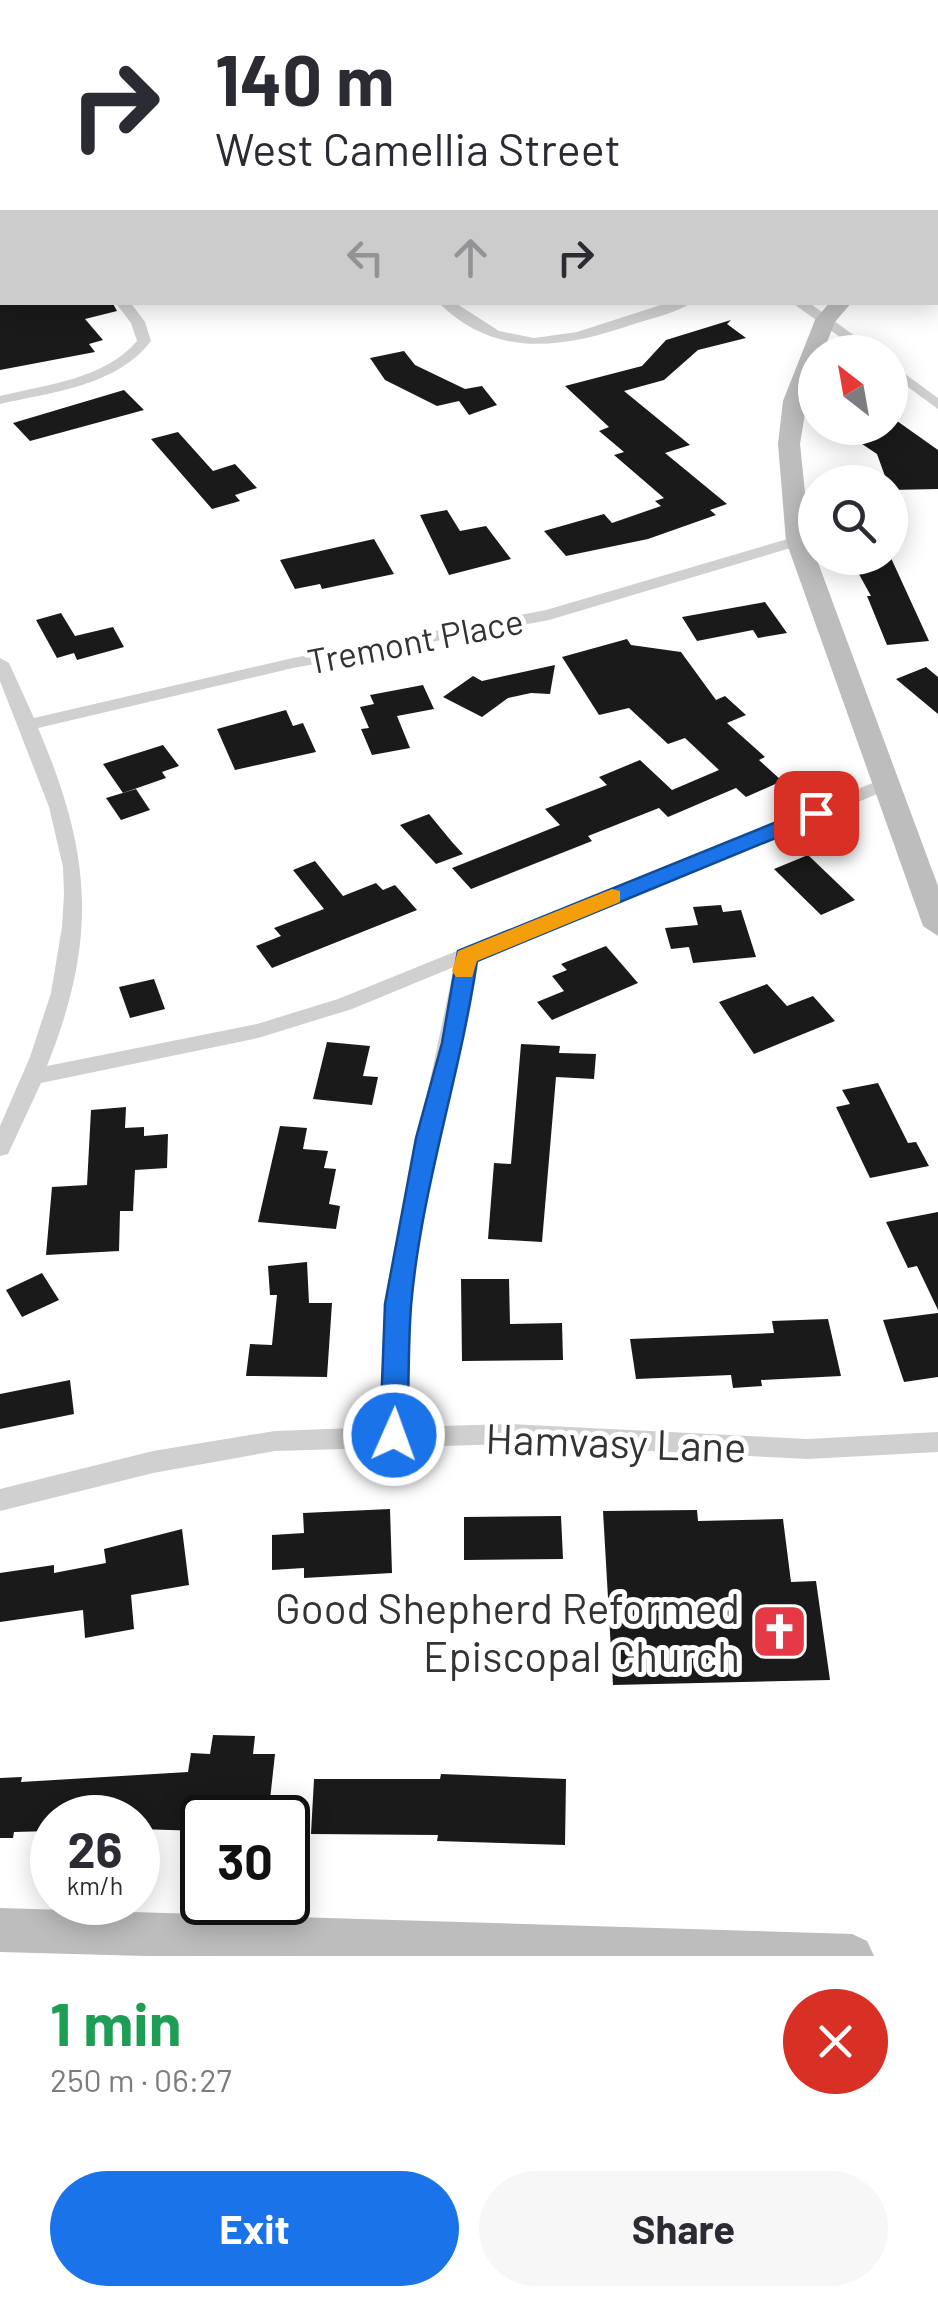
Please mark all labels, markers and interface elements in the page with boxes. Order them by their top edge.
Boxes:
text: 140 m [215,36,394,120]
icon: right [50,40,180,170]
text: West Camellia Street [215,121,621,175]
icon: left [338,230,393,285]
icon: ahead [443,230,498,285]
icon: right [548,230,603,285]
north arrow [798,335,908,445]
map controls [798,335,908,575]
button: search [798,465,908,575]
street label: Tremont Place [303,598,527,682]
pin [774,771,859,856]
icon: arrive [789,786,844,841]
position arrow [342,1383,446,1487]
street label: Hamvasy Lane [485,1411,747,1472]
place label: Good Shepherd Reformed Episcopal Church [275,1582,740,1681]
church icon: Good Shepherd Reformed Episcopal Church [749,1601,809,1661]
speed limit sign: 30 [180,1795,310,1925]
text: 26 [68,1818,122,1878]
text: km/h [67,1870,123,1900]
text: 1 min [50,1986,181,2058]
button: close [783,1989,888,2094]
text: 250 m · 06:27 [50,2060,232,2098]
button: Exit [50,2171,459,2286]
button: Share [479,2171,888,2286]

